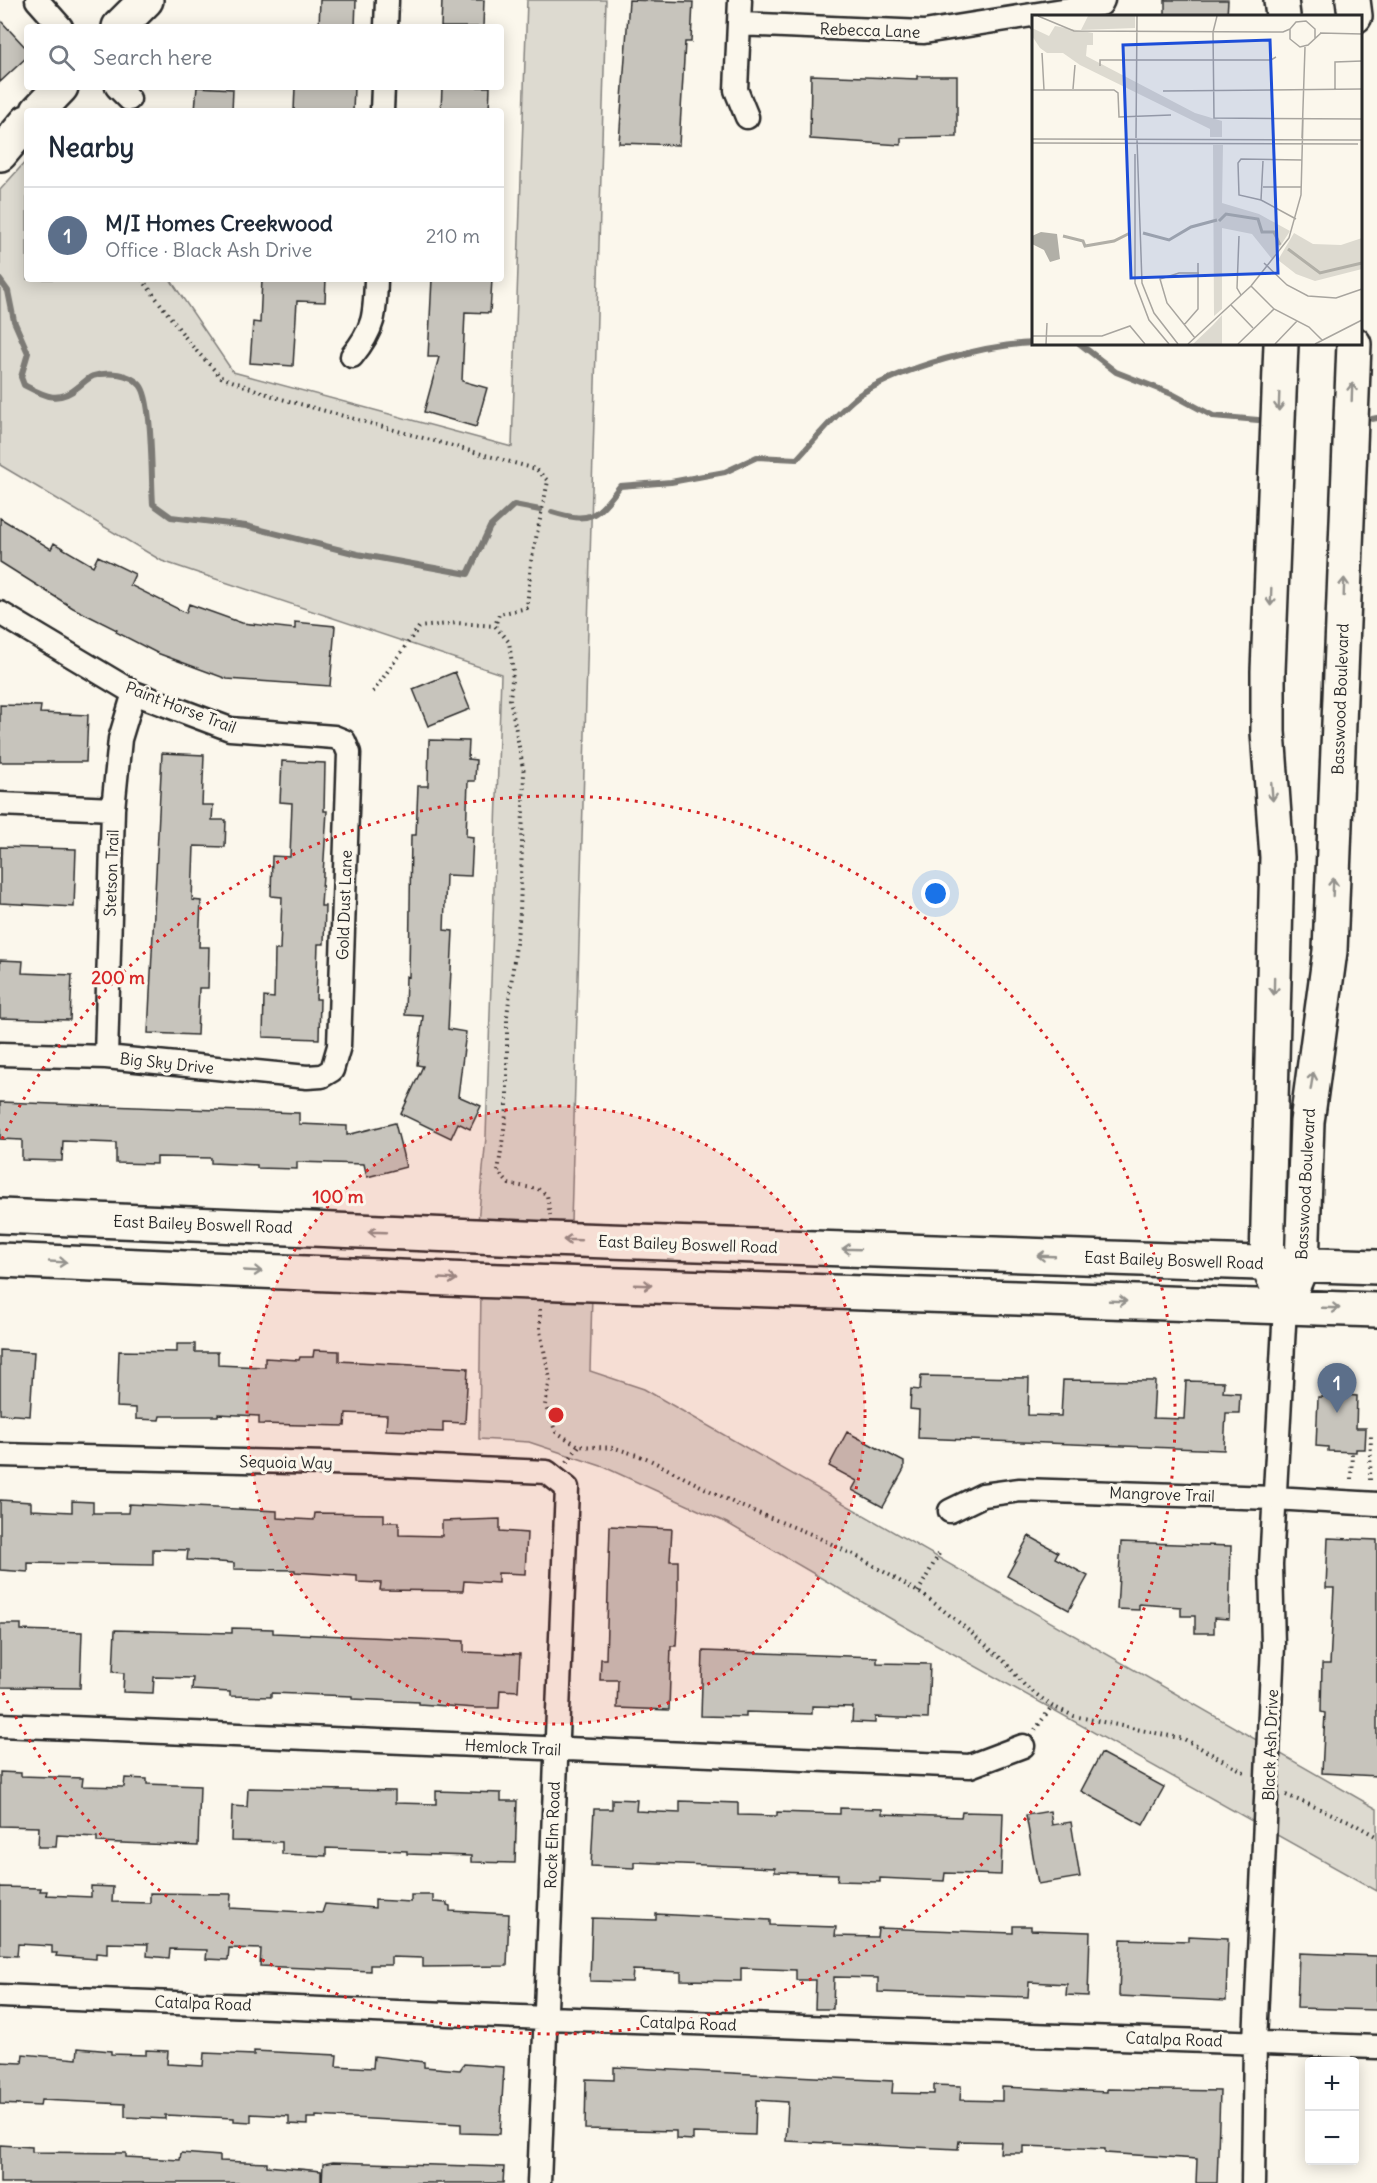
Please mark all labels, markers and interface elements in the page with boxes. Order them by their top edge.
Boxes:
inset map [1032,15,1362,345]
street label: Rebecca Lane [819,18,921,42]
search box [24,24,504,90]
icon: search [45,41,78,74]
text: Search here [93,43,212,71]
text: Nearby [48,131,134,164]
text: M/I Homes Creekwood [105,209,333,237]
text: 1 [64,223,71,248]
text: 210 m [426,223,480,248]
text: Office · Black Ash Drive [105,237,312,262]
one-way arrow [1346,383,1357,403]
one-way arrow [1273,391,1284,411]
one-way arrow [1339,578,1350,598]
one-way arrow [1265,586,1277,606]
street label: Basswood Boulevard [1327,623,1353,775]
street label: Paint Horse Trail [123,677,239,737]
one-way arrow [1267,781,1278,801]
street label: Stetson Trail [99,829,123,917]
street label: Gold Dust Lane [332,850,356,960]
one-way arrow [1327,878,1339,898]
your location [921,879,950,908]
text: 200 m [91,966,145,989]
one-way arrow [1268,976,1280,996]
street label: Big Sky Drive [119,1048,215,1078]
one-way arrow [1307,1071,1318,1091]
street label: Basswood Boulevard [1291,1108,1319,1260]
text: 100 m [313,1185,364,1208]
street label: East Bailey Boswell Road [113,1211,293,1237]
one-way arrow [368,1226,388,1237]
street label: East Bailey Boswell Road [598,1231,778,1257]
one-way arrow [562,1234,582,1245]
one-way arrow [841,1244,861,1255]
street label: East Bailey Boswell Road [1084,1247,1264,1273]
one-way arrow [1036,1250,1056,1261]
one-way arrow [48,1257,68,1268]
one-way arrow [243,1265,263,1276]
one-way arrow [438,1274,458,1285]
one-way arrow [632,1279,652,1291]
one-way arrow [1107,1296,1127,1307]
one-way arrow [1320,1303,1340,1314]
pin: 1 [1318,1364,1356,1413]
centre of rings [546,1405,566,1425]
street label: Sequoia Way [239,1451,333,1473]
street label: Mangrove Trail [1109,1482,1215,1506]
street label: Black Ash Drive [1258,1689,1282,1801]
street label: Hemlock Trail [464,1734,562,1760]
street label: Rock Elm Road [540,1781,564,1889]
street label: Catalpa Road [154,1991,252,2015]
street label: Catalpa Road [639,2011,737,2035]
street label: Catalpa Road [1125,2027,1223,2051]
map controls [1305,2057,1359,2165]
button: + [1305,2057,1359,2111]
button: − [1305,2111,1359,2165]

